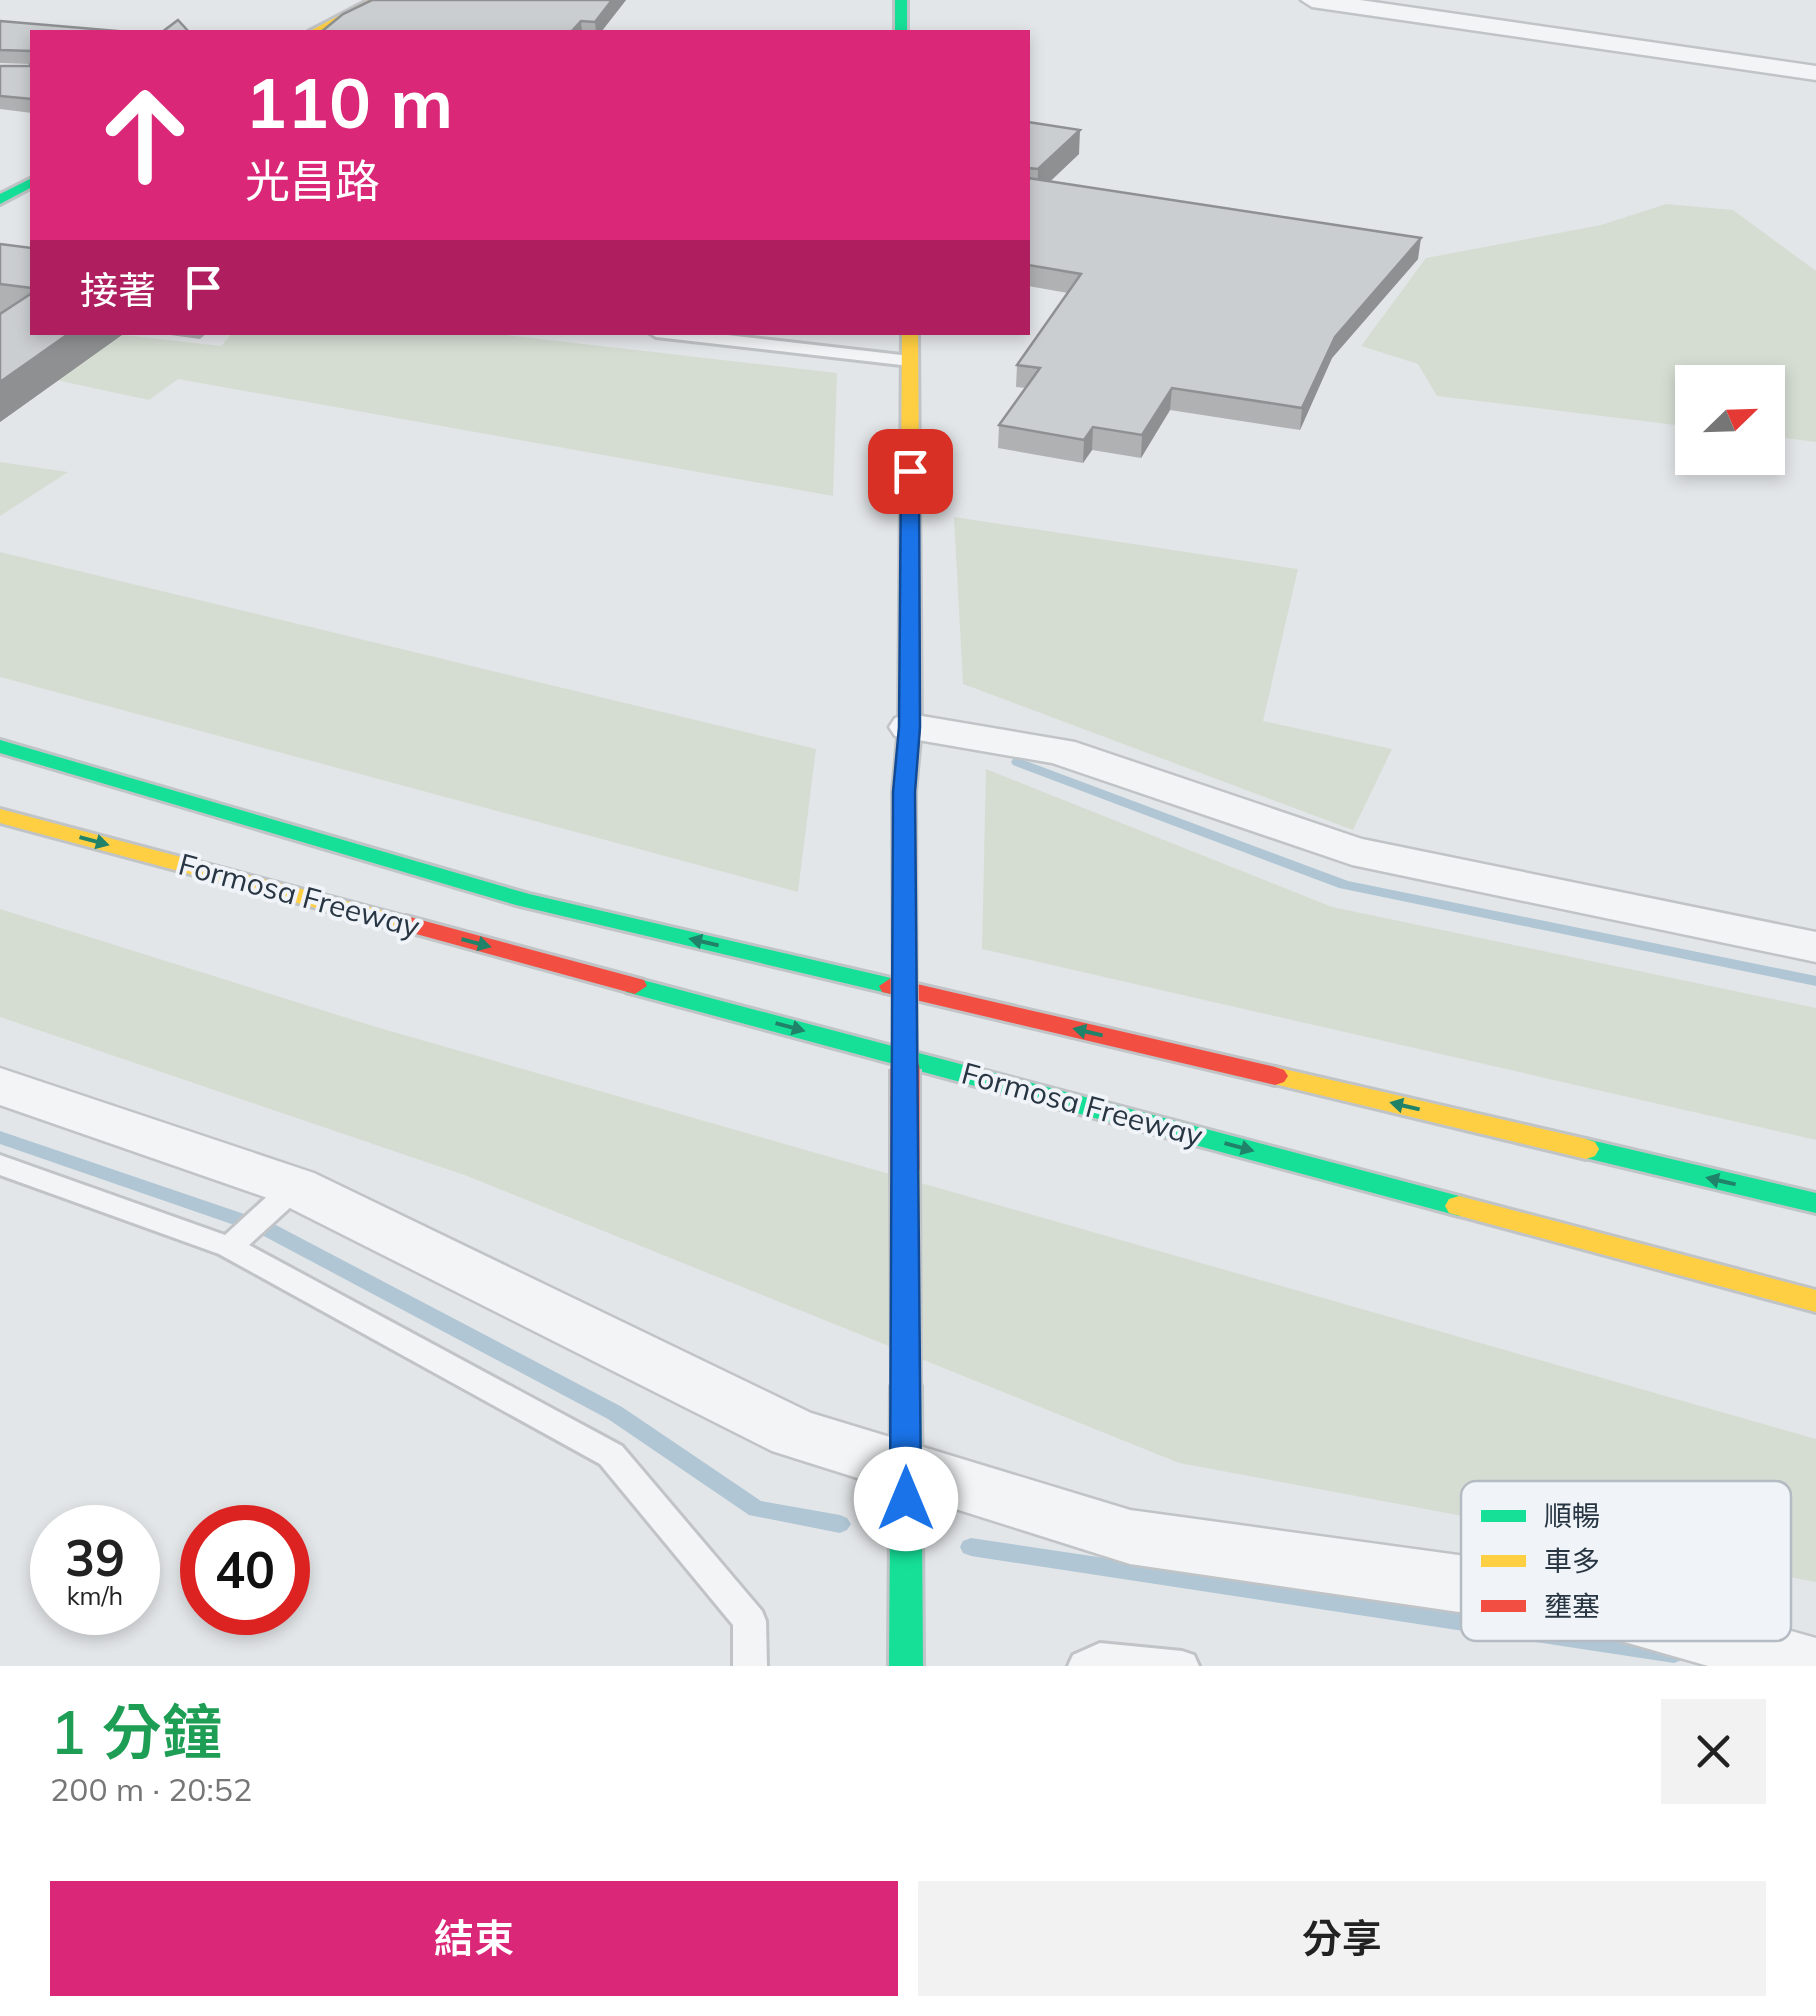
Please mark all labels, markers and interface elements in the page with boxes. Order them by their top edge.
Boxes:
text: 110 m [245,58,453,146]
icon: ahead [80,70,210,200]
text: 光昌路 [245,152,380,208]
icon: arrive [176,260,231,315]
text: 接著 [80,266,156,314]
north arrow [1675,365,1785,475]
map controls [1675,365,1785,475]
pin [868,429,953,514]
icon: arrive [883,444,938,499]
one-way arrow [79,833,110,849]
street label: Formosa Freeway [175,845,424,945]
one-way arrow [688,934,719,949]
one-way arrow [461,935,492,951]
one-way arrow [775,1019,806,1035]
one-way arrow [1072,1024,1103,1039]
street label: Formosa Freeway [958,1054,1207,1154]
one-way arrow [1389,1098,1420,1113]
one-way arrow [1224,1139,1255,1155]
one-way arrow [1705,1173,1736,1188]
position arrow [854,1447,958,1551]
legend [1461,1481,1791,1641]
text: 順暢 [1544,1498,1600,1533]
speed limit sign: 40 [180,1505,310,1635]
text: 39 [65,1526,125,1589]
text: 車多 [1544,1543,1600,1578]
text: km/h [67,1580,123,1611]
text: 壅塞 [1544,1588,1600,1623]
text: 1 分鐘 [50,1694,222,1769]
button: close [1661,1699,1766,1804]
text: 200 m · 20:52 [50,1769,252,1809]
button: 結束 [50,1881,898,1996]
button: 分享 [918,1881,1766,1996]

